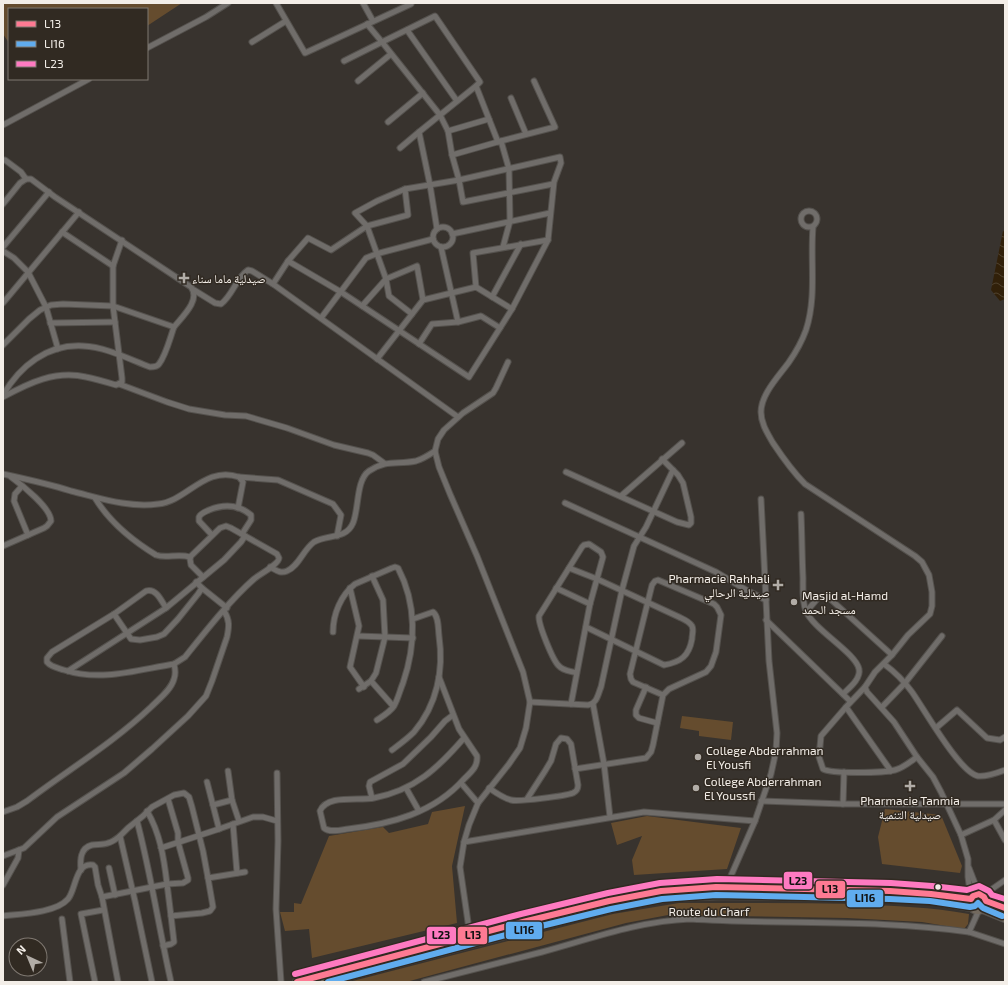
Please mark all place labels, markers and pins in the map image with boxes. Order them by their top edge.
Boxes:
place label: صيدلية ماما سناء [192,271,266,286]
marker: صيدلية ماما سناء [179,273,189,283]
place label: Pharmacie Rahhali صيدلية الرحالي [668,571,770,603]
marker: Pharmacie Rahhali صيدلية الرحالي [773,580,783,590]
place label: Masjid al-Hamd مسجد الحمد [802,588,888,617]
marker: Masjid al-Hamd مسجد الحمد [789,597,799,607]
place label: College Abderrahman El Yousfi [706,743,824,771]
marker: College Abderrahman El Yousfi [693,752,703,762]
place label: College Abderrahman El Youssfi [704,774,822,802]
marker: Pharmacie Tanmia صيدلية التنمية [905,781,915,791]
marker: College Abderrahman El Youssfi [691,783,701,793]
place label: Pharmacie Tanmia صيدلية التنمية [860,793,960,822]
unlabelled marker [933,882,943,892]

